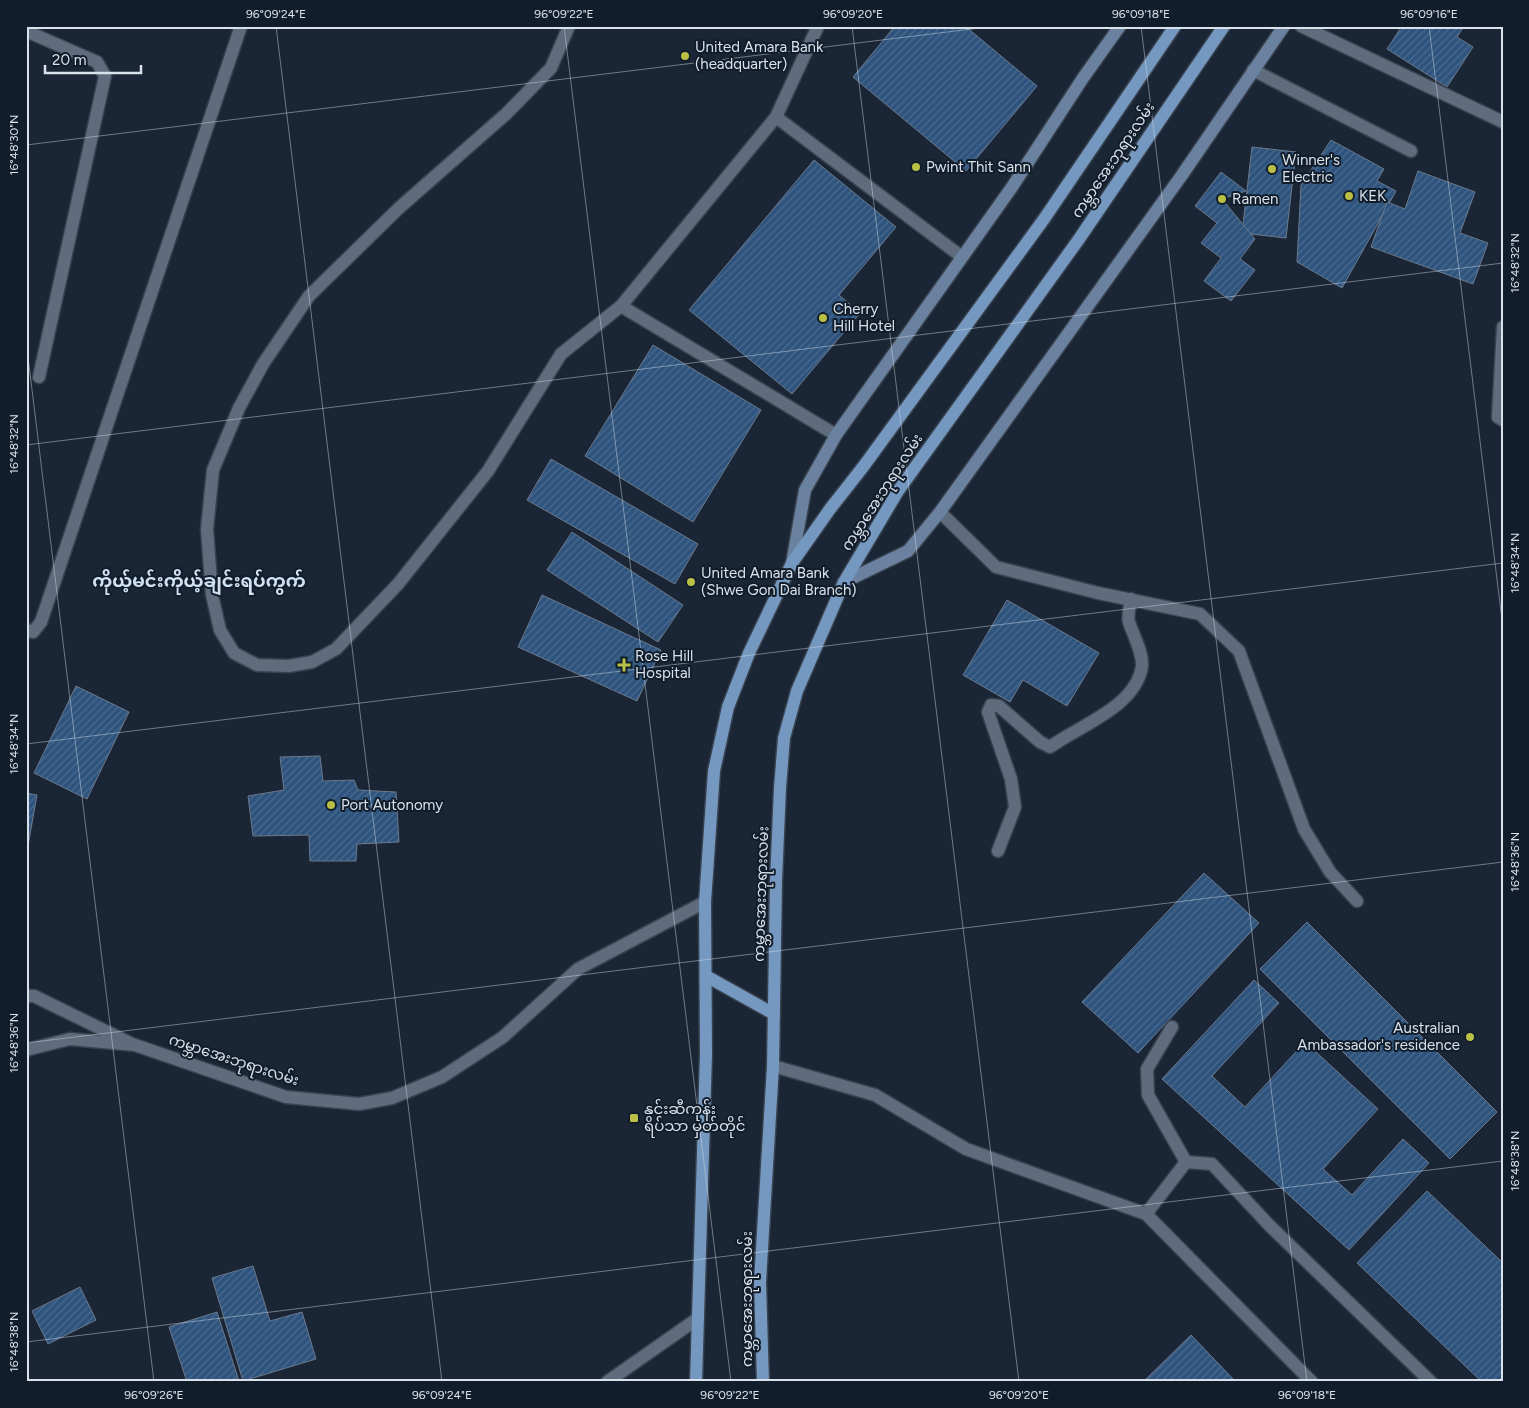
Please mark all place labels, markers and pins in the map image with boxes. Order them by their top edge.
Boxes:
place label: United Amara Bank (headquarter) [695,38,824,73]
marker: United Amara Bank (headquarter) [679,50,691,62]
place label: Winner's Electric [1282,151,1340,186]
place label: Pwint Thit Sann [926,158,1031,176]
marker: Pwint Thit Sann [910,161,922,173]
marker: Winner's Electric [1266,163,1278,175]
place label: KEK [1359,187,1387,205]
place label: Ramen [1232,190,1278,208]
marker: KEK [1343,190,1355,202]
marker: Ramen [1216,193,1228,205]
place label: Cherry Hill Hotel [833,300,895,335]
marker: Cherry Hill Hotel [817,312,829,324]
place label: United Amara Bank (Shwe Gon Dai Branch) [701,564,857,599]
marker: United Amara Bank (Shwe Gon Dai Branch) [685,576,697,588]
place label: Rose Hill Hospital [635,647,693,682]
marker: Rose Hill Hospital [617,658,631,672]
place label: Port Autonomy [341,796,443,814]
marker: Port Autonomy [325,799,337,811]
place label: Australian Ambassador's residence [1297,1019,1460,1054]
marker: Australian Ambassador's residence [1464,1031,1476,1043]
place label: နှင်းဆီကုန်း ရိပ်သာ မှတ်တိုင် [644,1099,746,1138]
marker: နှင်းဆီကုန်း ရိပ်သာ မှတ်တိုင် [628,1112,640,1124]

